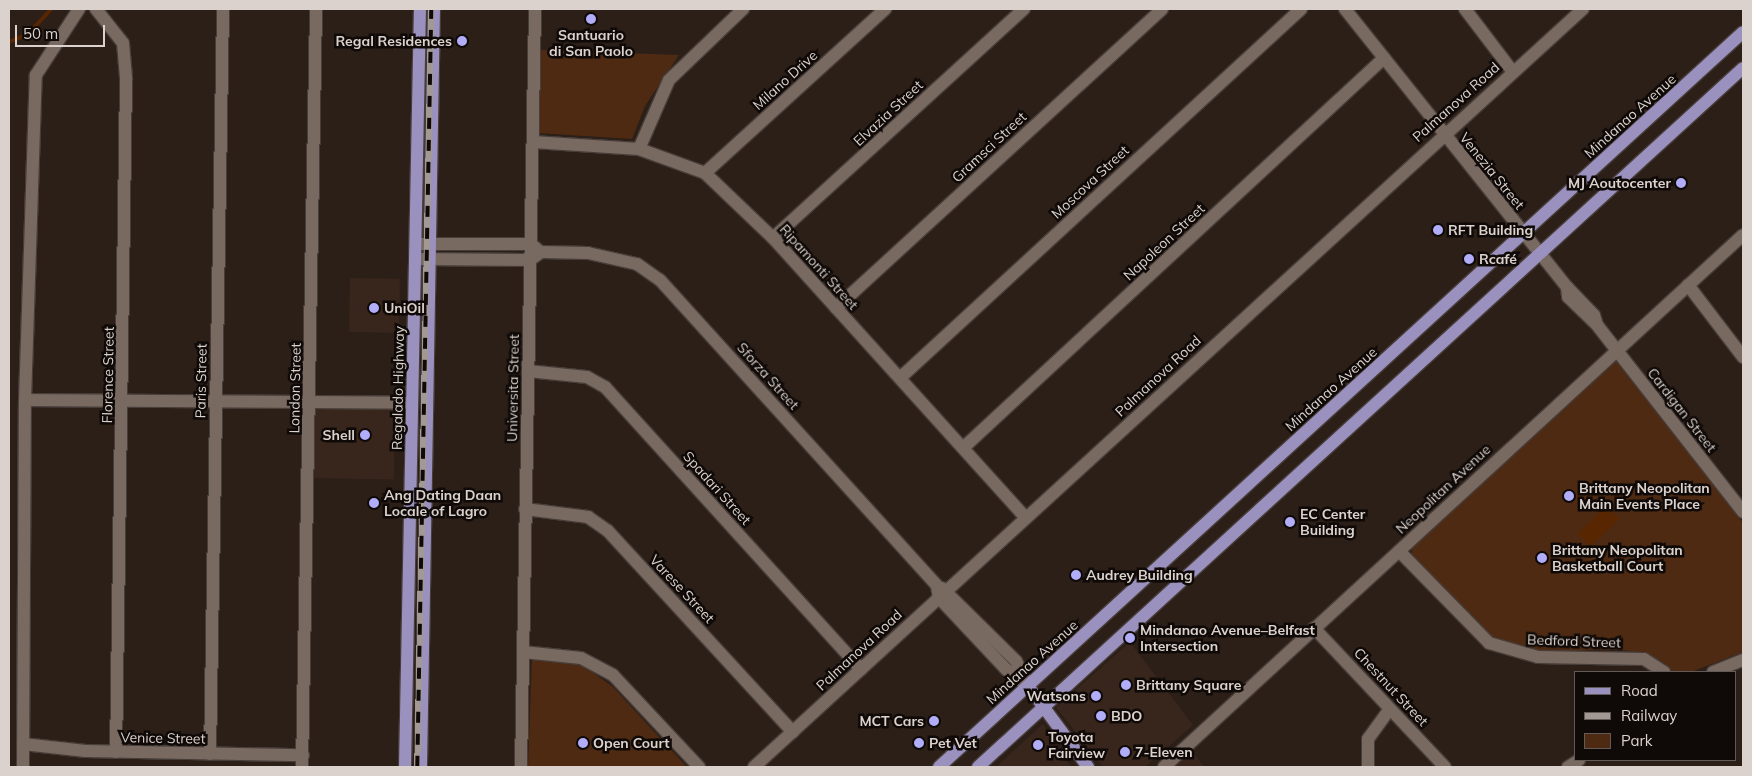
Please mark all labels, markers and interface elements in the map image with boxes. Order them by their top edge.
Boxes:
marker: Santuario di San Paolo [585,13,597,25]
scale bar [18,15,108,47]
text: 50 m [23,24,58,43]
place label: Santuario di San Paolo [549,27,633,59]
place label: Regal Residences [335,33,452,49]
marker: Regal Residences [456,35,468,47]
street label: Milano Drive [749,47,821,113]
street label: Palmanova Road [1409,59,1503,145]
street label: Mindanao Avenue [1581,70,1679,162]
street label: Elvazia Street [850,77,926,149]
street label: Gramsci Street [948,108,1030,186]
street label: Venezia Street [1456,129,1528,213]
street label: Moscova Street [1048,142,1132,222]
place label: MJ Aoutocenter [1568,175,1671,191]
marker: MJ Aoutocenter [1675,177,1687,189]
street label: Napoleon Street [1120,200,1208,284]
street label: Ripamonti Street [776,221,862,313]
place label: RFT Building [1448,222,1533,238]
marker: RFT Building [1432,224,1444,236]
place label: Rcafé [1479,251,1517,267]
marker: Rcafé [1463,253,1475,265]
place label: UniOil [384,300,425,316]
marker: UniOil [368,302,380,314]
street label: Florence Street [99,326,117,424]
street label: Regalado Highway [389,326,407,450]
street label: Palmanova Road [1112,332,1204,420]
street label: Universita Street [504,334,522,442]
street label: Sforza Street [734,339,802,413]
street label: London Street [286,342,304,434]
street label: Paris Street [192,343,210,419]
street label: Mindanao Avenue [1282,343,1380,435]
street label: Cardigan Street [1644,365,1720,455]
place label: Shell [323,427,355,443]
marker: Shell [359,429,371,441]
street label: Neopolitan Avenue [1392,441,1494,537]
street label: Spadari Street [680,448,754,528]
place label: Brittany Neopolitan Main Events Place [1579,480,1710,512]
place label: Ang Dating Daan Locale of Lagro [384,487,501,520]
marker: Brittany Neopolitan Main Events Place [1563,490,1575,502]
marker: Ang Dating Daan Locale of Lagro [368,497,380,509]
place label: EC Center Building [1300,506,1365,538]
marker: EC Center Building [1284,516,1296,528]
place label: Brittany Neopolitan Basketball Court [1552,542,1683,574]
street label: Varese Street [646,551,718,627]
marker: Brittany Neopolitan Basketball Court [1536,552,1548,564]
place label: Audrey Building [1086,567,1193,583]
marker: Audrey Building [1070,569,1082,581]
street label: Palmanova Road [813,606,905,694]
street label: Mindanao Avenue [983,616,1081,708]
place label: Mindanao Avenue–Belfast Intersection [1140,622,1315,654]
street label: Bedford Street [1527,631,1621,651]
marker: Mindanao Avenue–Belfast Intersection [1124,632,1136,644]
street label: Chestnut Street [1351,644,1431,730]
legend [1574,671,1737,761]
place label: Brittany Square [1136,677,1241,693]
marker: Brittany Square [1120,679,1132,691]
text: Road [1621,681,1658,700]
place label: Watsons [1026,688,1086,704]
marker: Watsons [1090,690,1102,702]
text: Railway [1621,706,1677,725]
place label: BDO [1111,708,1142,724]
marker: BDO [1095,710,1107,722]
place label: MCT Cars [859,713,924,729]
marker: MCT Cars [928,715,940,727]
street label: Venice Street [120,729,206,747]
place label: Toyota Fairview [1048,729,1105,762]
text: Park [1621,731,1653,750]
place label: Open Court [593,735,670,751]
place label: Pet Vet [929,735,977,751]
marker: Open Court [577,737,589,749]
marker: Pet Vet [913,737,925,749]
marker: Toyota Fairview [1032,739,1044,751]
place label: 7-Eleven [1135,744,1193,760]
marker: 7-Eleven [1119,746,1131,758]

